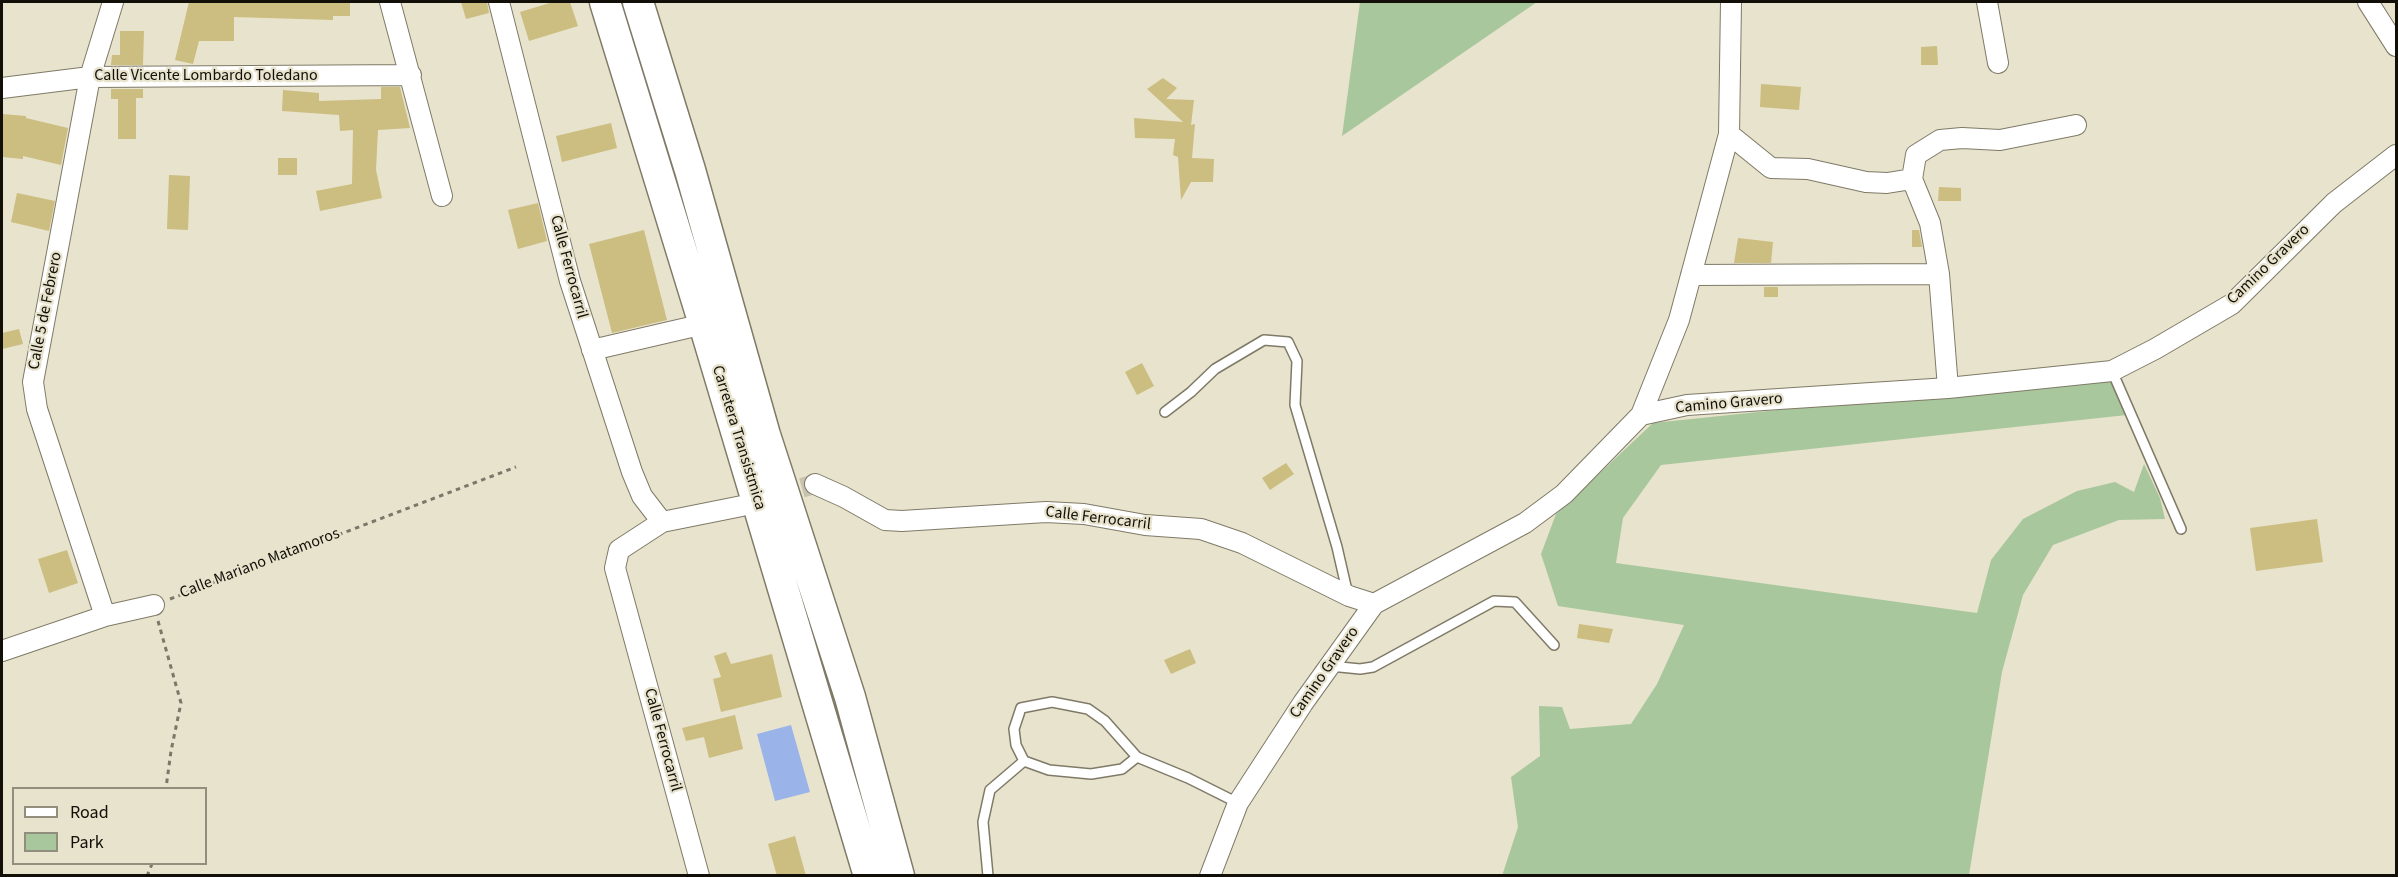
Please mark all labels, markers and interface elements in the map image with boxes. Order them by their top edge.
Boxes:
street label: Calle Vicente Lombardo Toledano [94,66,318,86]
street label: Calle Ferrocarril [545,213,591,321]
street label: Camino Gravero [2224,221,2314,309]
street label: Calle 5 de Febrero [25,251,67,371]
street label: Carretera Transistmica [707,363,769,513]
street label: Camino Gravero [1675,390,1783,418]
street label: Calle Ferrocarril [1044,503,1152,535]
street label: Calle Mariano Matamoros [177,525,343,603]
street label: Camino Gravero [1286,623,1364,723]
street label: Calle Ferrocarril [639,686,685,794]
legend [12,787,207,865]
text: Road [70,800,109,825]
text: Park [70,830,104,855]

